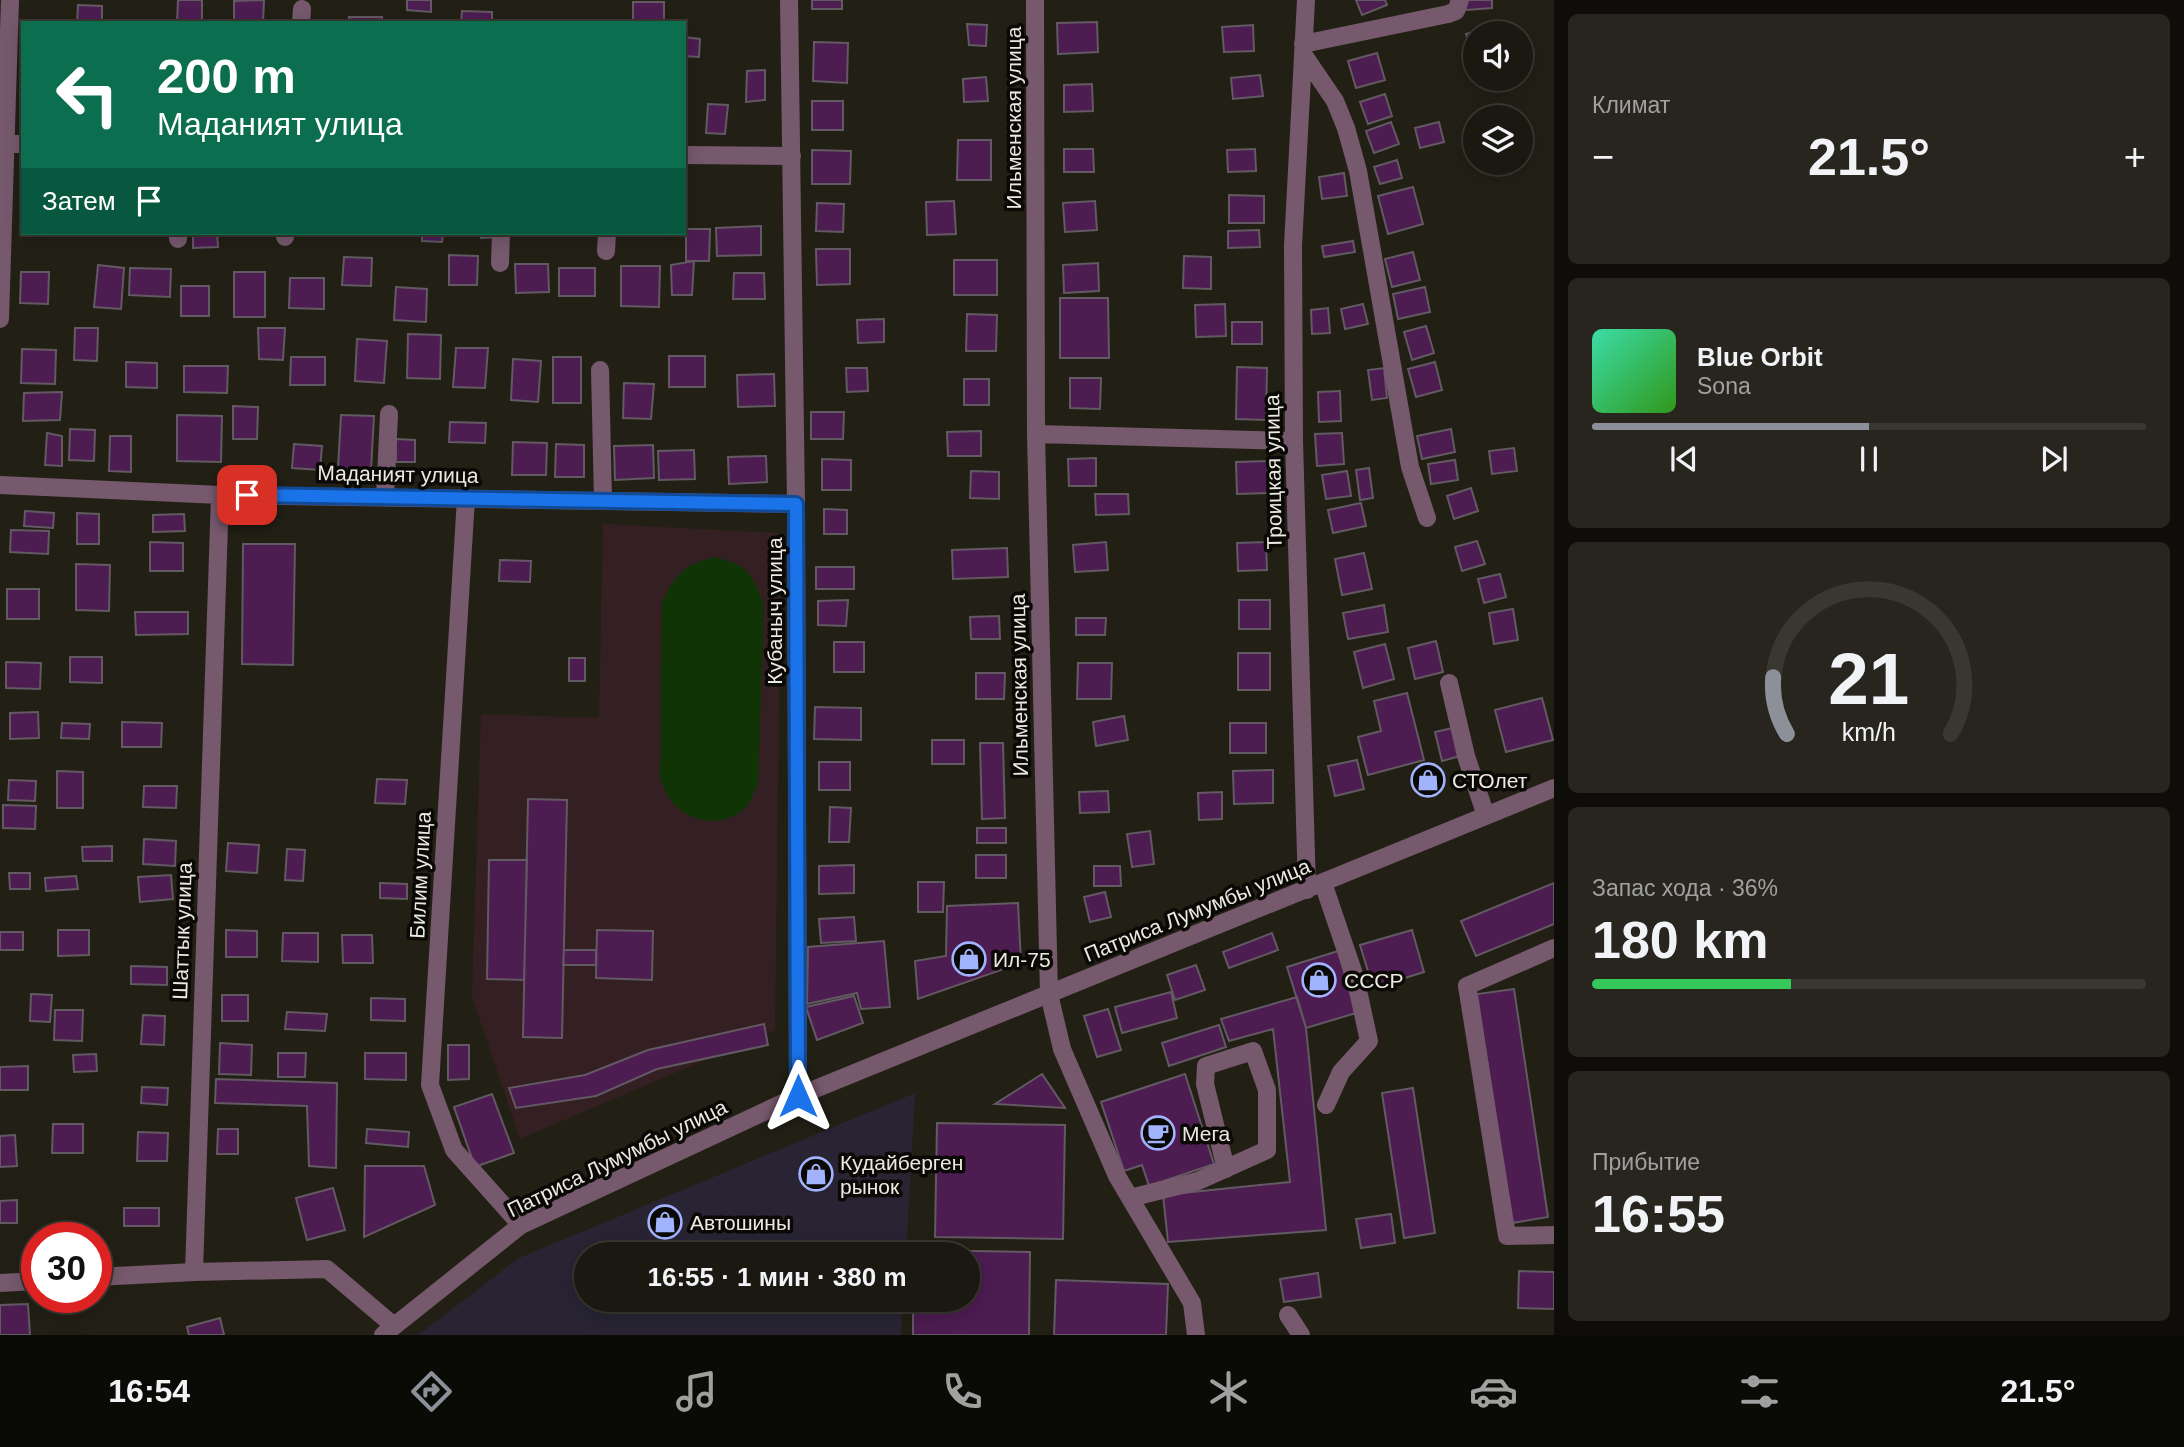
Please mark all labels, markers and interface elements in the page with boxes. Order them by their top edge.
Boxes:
map controls [1463,21,1533,175]
button: sound [1463,21,1533,91]
street label: Ильменская улица [1002,26,1025,209]
icon: left [42,49,133,140]
text: 200 m [157,49,296,103]
text: Климат [1592,92,1670,118]
button: layers [1463,105,1533,175]
text: Маданият улица [157,106,403,142]
text: 21.5° [1808,128,1930,186]
text: − [1592,136,1614,178]
text: + [2124,136,2146,178]
icon: arrive [130,182,168,220]
text: Затем [42,186,116,216]
text: Blue Orbit [1697,342,1823,372]
text: Sona [1697,373,1751,399]
street label: Троицкая улица [1260,394,1286,550]
icon: previous [1665,440,1703,478]
icon: pause [1850,440,1888,478]
icon: next [2035,440,2073,478]
street label: Маданият улица [317,461,479,487]
pin [217,465,277,525]
icon: arrive [228,476,266,514]
street label: Кубаныч улица [763,537,786,685]
street label: Ильменская улица [1006,593,1032,777]
text: 21 [1829,638,1909,719]
text: km/h [1842,717,1896,745]
shop icon: СТОлет [1409,761,1447,799]
place label: СТОлет [1452,769,1528,792]
street label: Билим улица [405,810,435,939]
street label: Патриса Лумумбы улица [1081,854,1314,966]
street label: Шаттык улица [168,862,196,1000]
text: Запас хода · 36% [1592,875,1778,901]
text: 180 km [1592,911,1768,969]
shop icon: Ил-75 [950,940,988,978]
place label: Ил-75 [993,948,1051,971]
shop icon: СССР [1300,961,1338,999]
place label: СССР [1344,969,1404,992]
position arrow [761,1059,835,1133]
street label: Патриса Лумумбы улица [503,1095,731,1221]
cafe icon: Мега [1139,1114,1177,1152]
place label: Мега [1182,1122,1231,1145]
text: Прибытие [1592,1149,1700,1175]
place label: Кудайберген рынок [840,1151,963,1198]
shop icon: Кудайберген рынок [797,1155,835,1193]
text: 16:55 [1592,1185,1725,1243]
shop icon: Автошины [646,1203,684,1241]
place label: Автошины [690,1211,791,1234]
speed limit sign: 30 [21,1222,112,1313]
text: 16:55 · 1 мин · 380 m [647,1262,907,1292]
icon: directions [407,1367,456,1416]
icon: music [672,1367,721,1416]
icon: phone [938,1367,987,1416]
icon: climate [1204,1367,1253,1416]
icon: car [1469,1367,1518,1416]
icon: filters [1735,1367,1784,1416]
text: 16:54 [108,1373,190,1409]
text: 21.5° [2001,1373,2076,1409]

